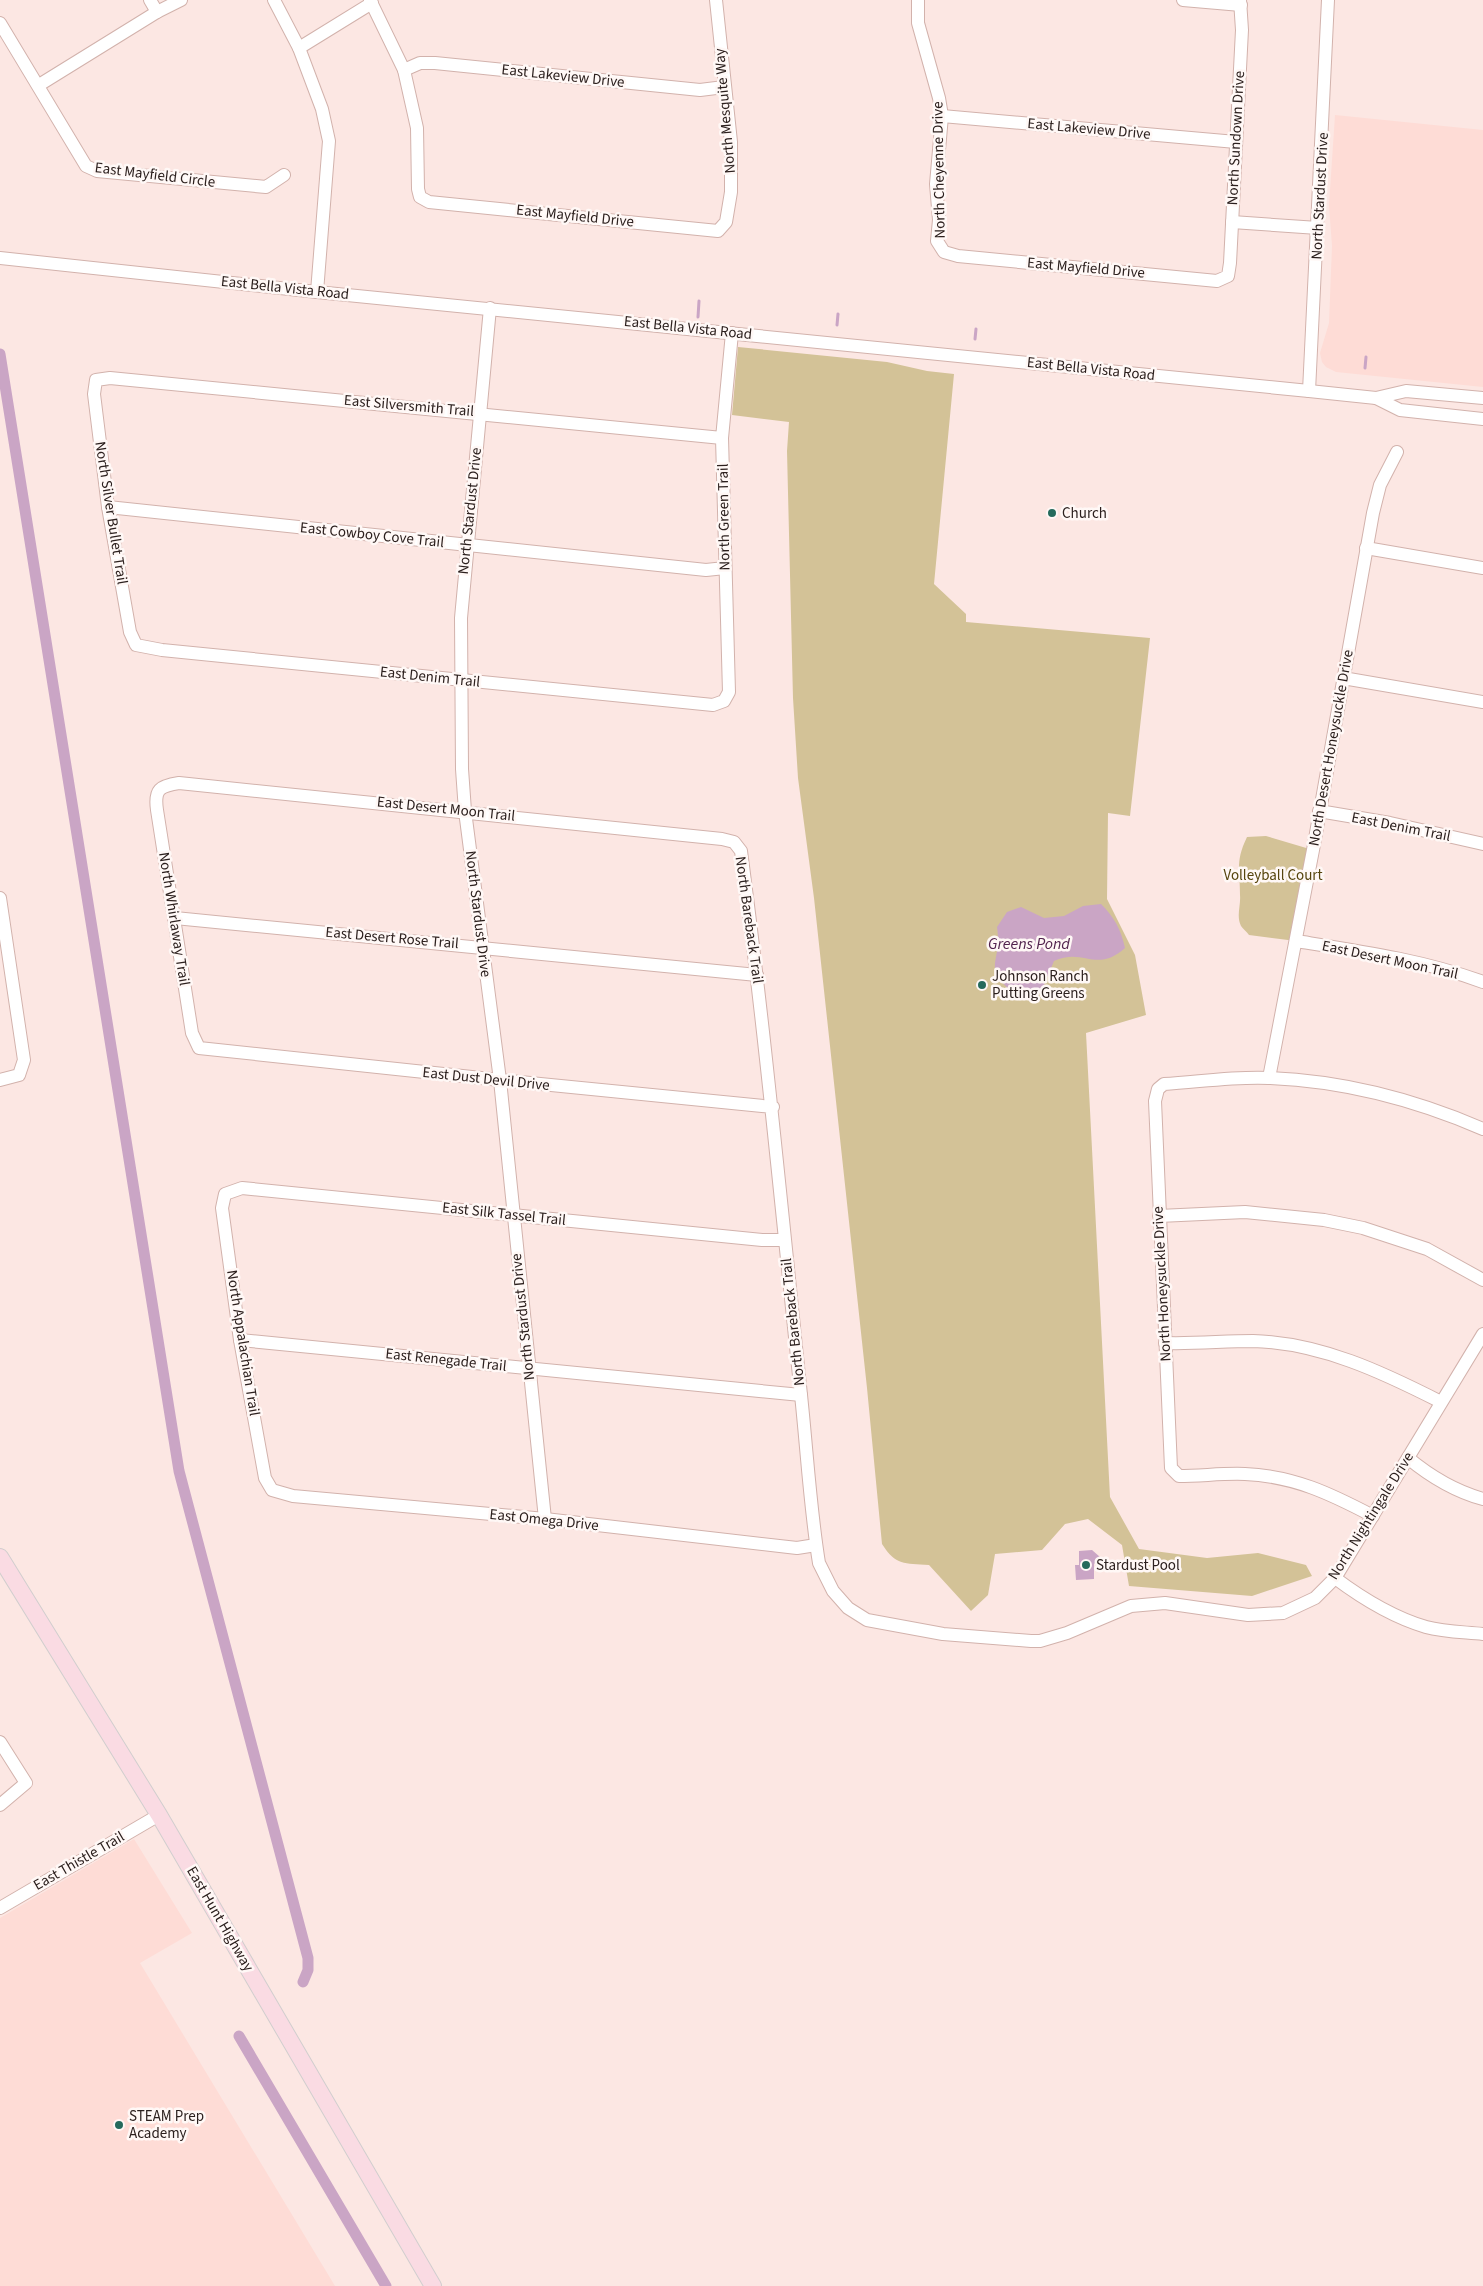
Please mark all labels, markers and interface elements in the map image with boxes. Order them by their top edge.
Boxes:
street label: North Mesquite Way [709,48,741,174]
street label: East Lakeview Drive [500,59,626,93]
street label: North Sundown Drive [1222,70,1250,206]
street label: North Cheyenne Drive [927,101,951,239]
street label: East Lakeview Drive [1027,113,1151,145]
street label: North Stardust Drive [1306,132,1334,260]
street label: East Mayfield Circle [94,157,216,193]
street label: East Mayfield Drive [515,199,635,233]
street label: East Mayfield Drive [1026,252,1146,284]
street label: East Bella Vista Road [220,271,350,305]
street label: East Bella Vista Road [623,311,753,345]
street label: East Bella Vista Road [1026,352,1156,386]
street label: East Silversmith Trail [343,390,475,422]
street label: North Silver Bullet Trail [89,440,133,586]
street label: North Stardust Drive [453,447,487,575]
street label: North Green Trail [713,463,735,571]
place label: Church [1062,503,1107,524]
marker: Church [1046,507,1058,519]
street label: East Cowboy Cove Trail [299,517,445,553]
street label: North Desert Honeysuckle Drive [1303,648,1359,848]
street label: East Denim Trail [379,661,481,693]
street label: East Desert Moon Trail [376,791,516,827]
street label: East Denim Trail [1350,807,1453,847]
street label: North Stardust Drive [460,850,496,978]
street label: North Whirlaway Trail [153,851,195,987]
street label: North Bareback Trail [730,855,768,985]
park label: Volleyball Court [1223,865,1323,886]
street label: East Desert Rose Trail [325,922,460,954]
water label: Greens Pond [988,933,1070,955]
street label: East Desert Moon Trail [1320,935,1460,985]
place label: Johnson Ranch Putting Greens [992,966,1089,1004]
marker: Johnson Ranch Putting Greens [976,979,988,991]
street label: East Dust Devil Drive [421,1062,551,1096]
street label: East Silk Tassel Trail [441,1197,567,1231]
street label: North Honeysuckle Drive [1147,1206,1177,1362]
street label: North Stardust Drive [506,1253,540,1381]
street label: North Bareback Trail [776,1257,810,1387]
street label: North Appalachian Trail [221,1268,265,1418]
street label: East Renegade Trail [384,1343,508,1377]
street label: North Nightingale Drive [1323,1448,1419,1584]
street label: East Omega Drive [488,1504,600,1536]
place label: Stardust Pool [1096,1555,1180,1576]
marker: Stardust Pool [1080,1559,1092,1571]
street label: East Thistle Trail [30,1826,129,1896]
street label: East Hunt Highway [181,1863,259,1975]
place label: STEAM Prep Academy [129,2106,204,2144]
marker: STEAM Prep Academy [113,2119,125,2131]

